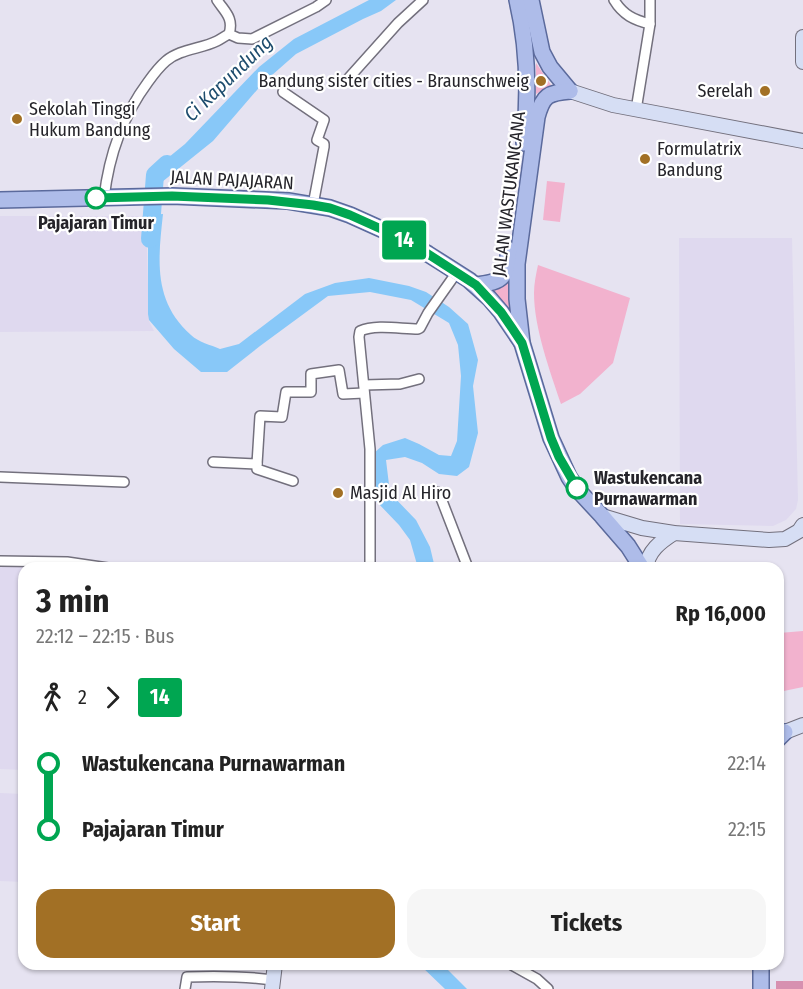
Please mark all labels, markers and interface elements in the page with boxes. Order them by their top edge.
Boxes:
water label: Ci Kapundung [179,30,277,126]
place label: Bandung sister cities - Braunschweig [258,70,530,92]
marker: Bandung sister cities - Braunschweig [534,74,548,88]
place label: Serelah [698,80,753,102]
marker: Serelah [758,84,772,98]
place label: Sekolah Tinggi Hukum Bandung [29,98,151,141]
street label: JALAN WASTUKANCANA [488,110,530,278]
marker: Sekolah Tinggi Hukum Bandung [10,112,24,126]
place label: Formulatrix Bandung [657,138,741,181]
marker: Formulatrix Bandung [638,152,652,166]
street label: JALAN PAJAJARAN [170,166,294,194]
marker: Pajajaran Timur [85,187,107,209]
place label: Pajajaran Timur [38,212,154,234]
line badge: 14 [377,220,431,260]
text: 14 [394,227,414,253]
place label: Wastukencana Purnawarman [594,467,702,510]
marker: Wastukencana Purnawarman [566,477,588,499]
place label: Masjid Al Hiro [350,482,451,504]
marker: Masjid Al Hiro [331,486,345,500]
text: 3 min [36,581,110,621]
text: Rp 16,000 [676,600,766,627]
text: 22:12 – 22:15 · Bus [36,624,174,648]
icon: walk [36,681,69,714]
icon: forward [96,681,129,714]
text: 14 [150,684,170,710]
text: 2 [78,685,87,709]
text: Wastukencana Purnawarman [82,750,345,777]
text: 22:14 [727,751,766,775]
text: Pajajaran Timur [82,816,224,843]
text: 22:15 [728,817,766,841]
button: Start [36,889,395,958]
button: Tickets [407,889,766,958]

